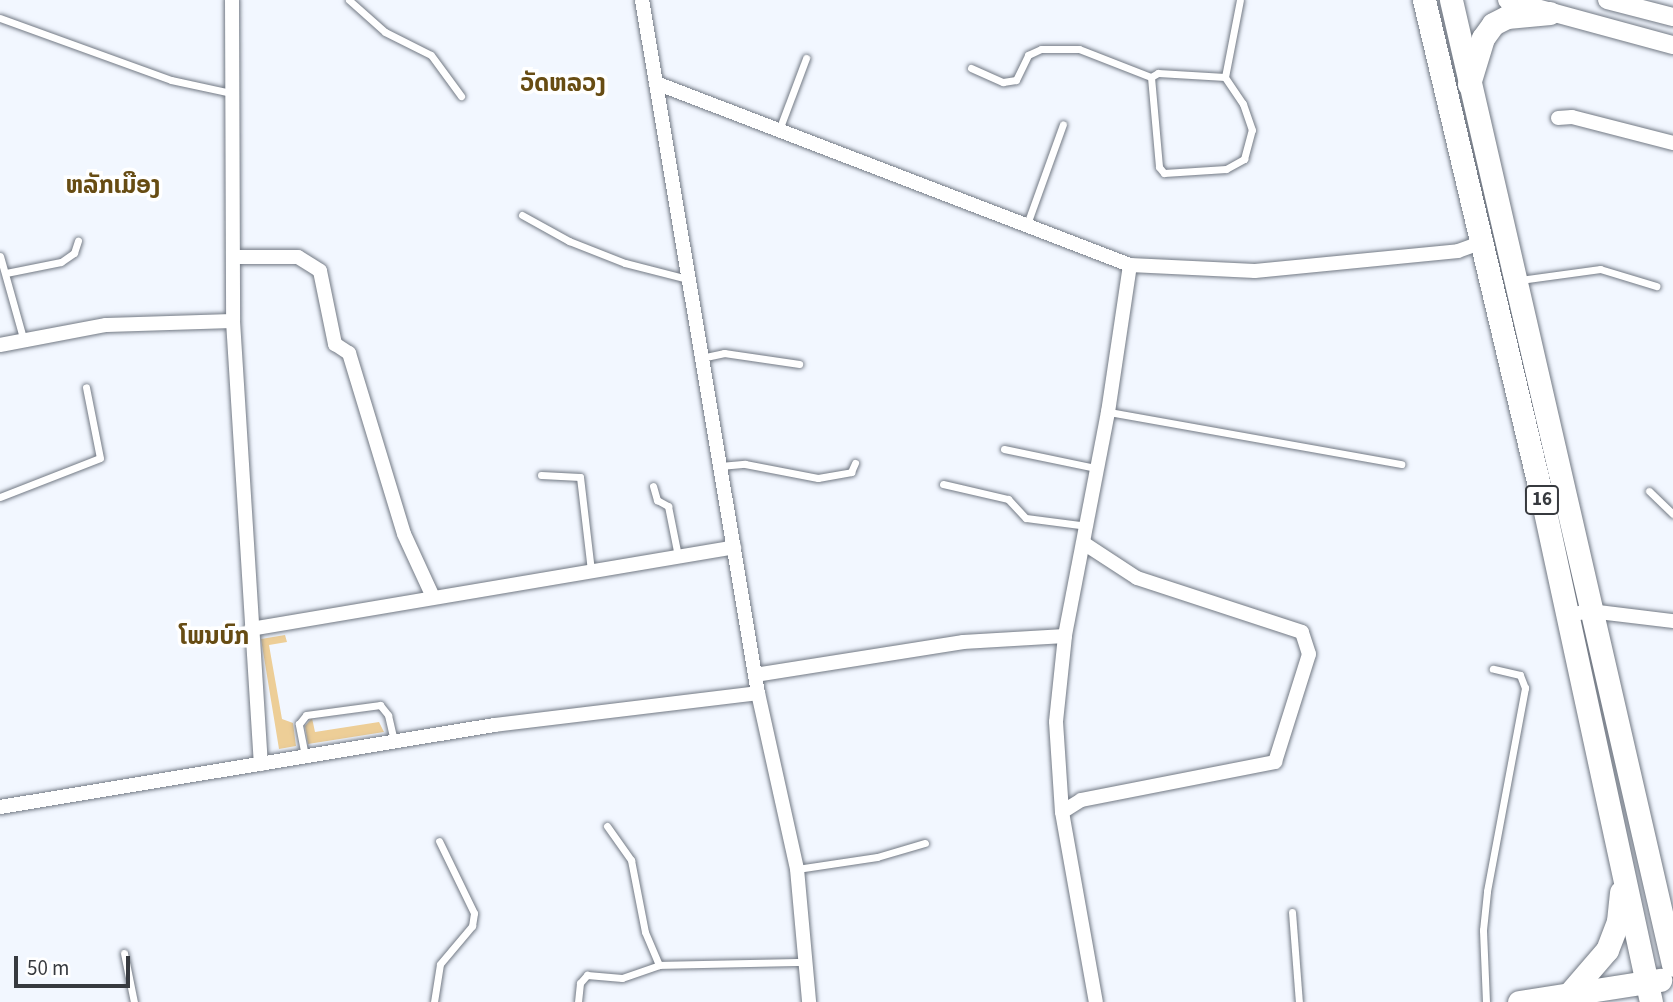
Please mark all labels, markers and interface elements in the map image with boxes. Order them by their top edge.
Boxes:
district label: ວັດຫລວງ [520,70,606,98]
district label: ຫລັກເມືອງ [66,172,160,200]
road number: 16 [1524,485,1560,516]
district label: ໂພນບົກ [179,623,249,651]
scale bar [18,942,133,986]
text: 50 m [27,953,69,983]

